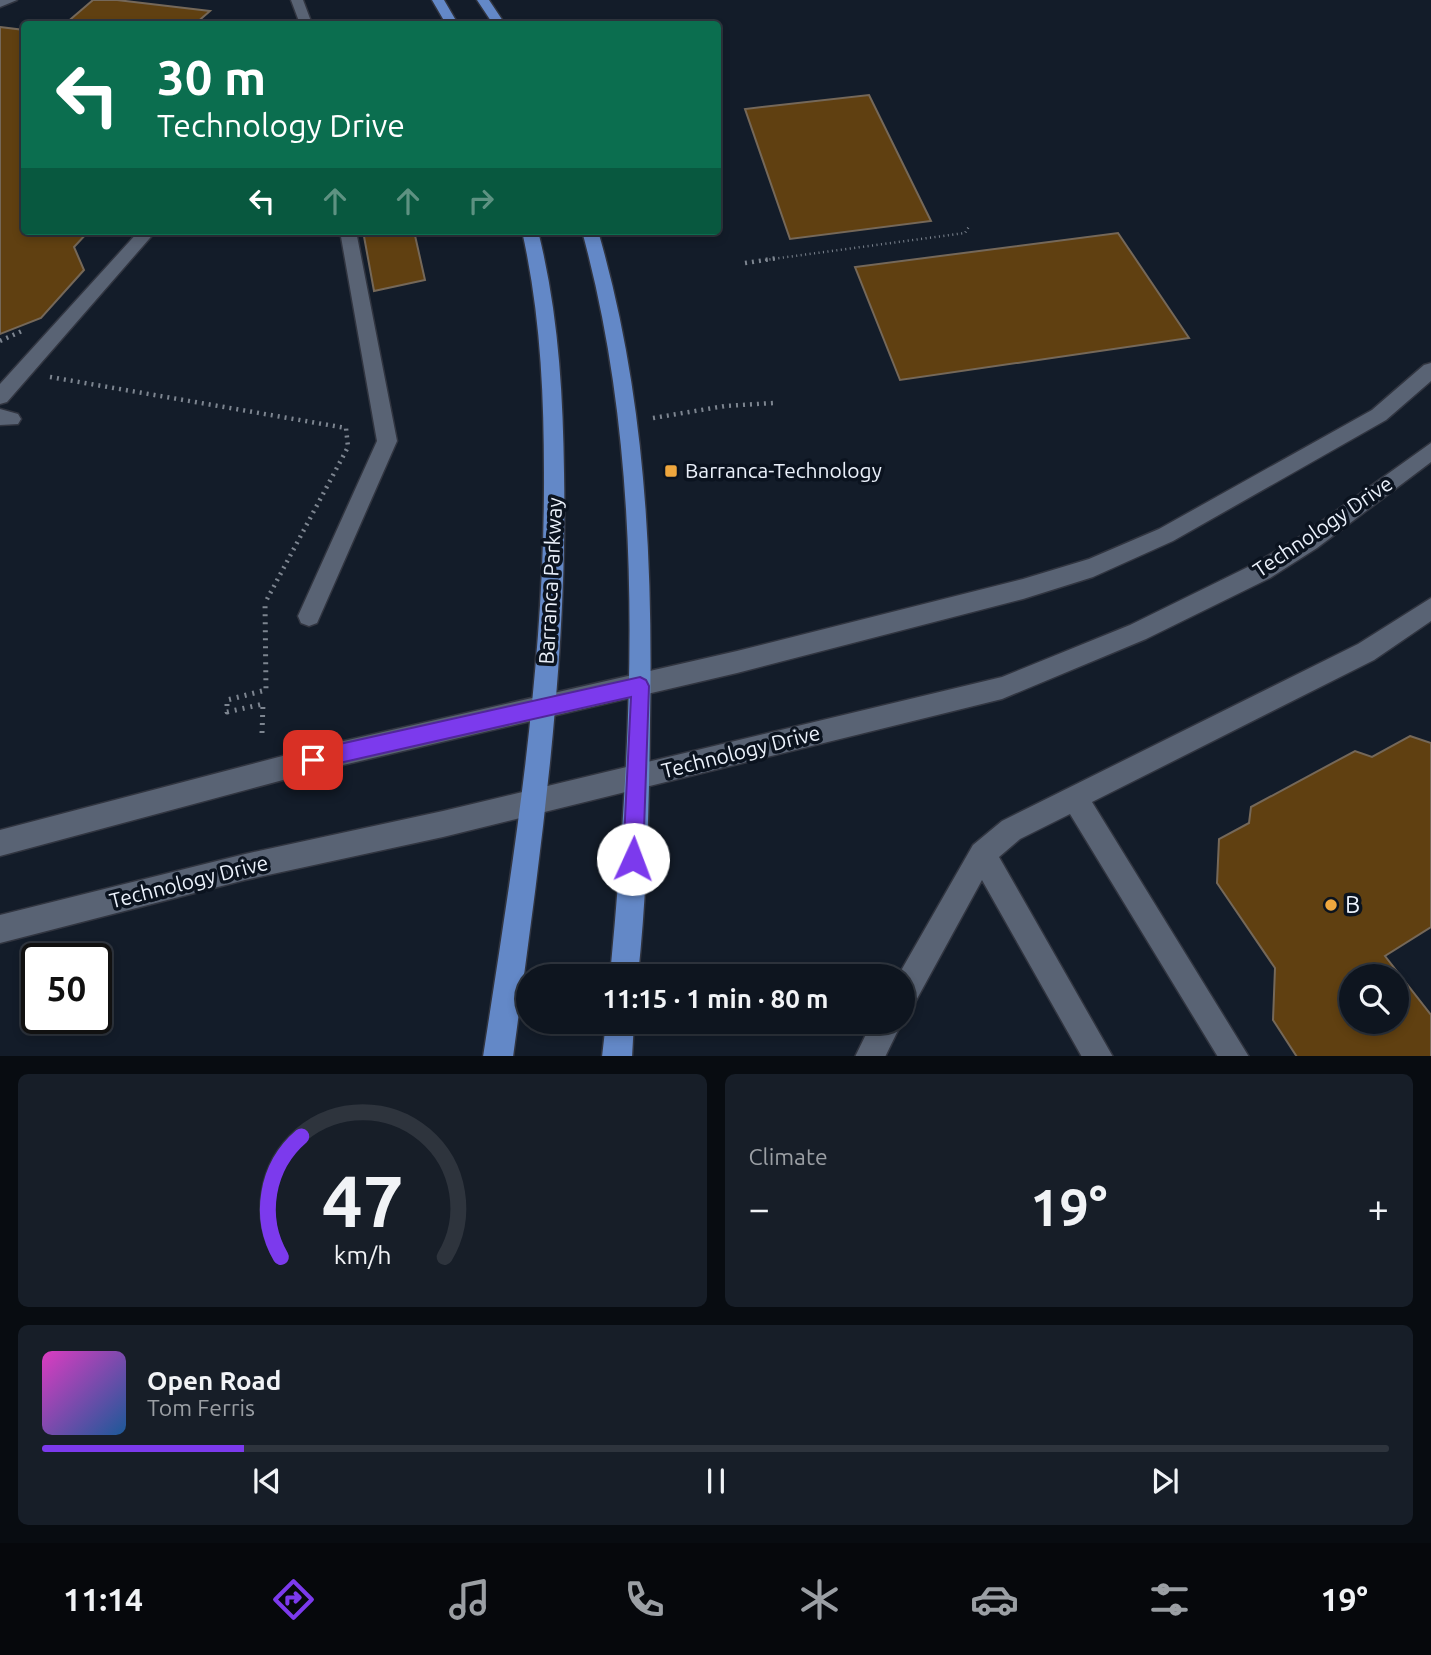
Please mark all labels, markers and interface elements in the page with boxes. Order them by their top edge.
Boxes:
icon: left [42,49,133,140]
text: 30 m [157,49,266,104]
text: Technology Drive [157,107,405,143]
icon: left [243,182,281,220]
icon: ahead [316,182,354,220]
icon: ahead [389,182,427,220]
icon: right [462,182,500,220]
place label: Barranca-Technology [685,458,882,482]
marker: Barranca-Technology [663,463,679,479]
street label: Technology Drive [1248,471,1397,582]
street label: Barranca Parkway [534,497,566,665]
street label: Technology Drive [659,720,823,782]
pin [283,730,343,790]
icon: arrive [294,741,332,779]
position arrow [596,822,670,896]
street label: Technology Drive [107,850,271,912]
place label: B [1345,891,1360,918]
marker: B [1323,897,1339,913]
speed limit sign: 50 [21,943,112,1034]
map controls [1339,964,1409,1034]
button: search [1339,964,1409,1034]
text: 11:15 · 1 min · 80 m [602,984,829,1013]
text: Climate [749,1144,828,1169]
text: 47 [321,1159,403,1241]
text: 19° [1030,1178,1107,1236]
text: − [749,1187,770,1229]
text: + [1368,1187,1389,1229]
text: km/h [333,1240,391,1268]
text: Open Road [147,1366,281,1395]
text: Tom Ferris [147,1395,255,1420]
icon: previous [248,1462,286,1500]
icon: pause [697,1462,735,1500]
icon: next [1146,1462,1184,1500]
icon: directions [269,1575,318,1624]
icon: music [445,1575,494,1624]
icon: phone [620,1575,669,1624]
icon: climate [795,1575,844,1624]
icon: car [970,1575,1019,1624]
icon: filters [1145,1575,1194,1624]
text: 11:14 [63,1581,143,1617]
text: 19° [1320,1581,1368,1617]

